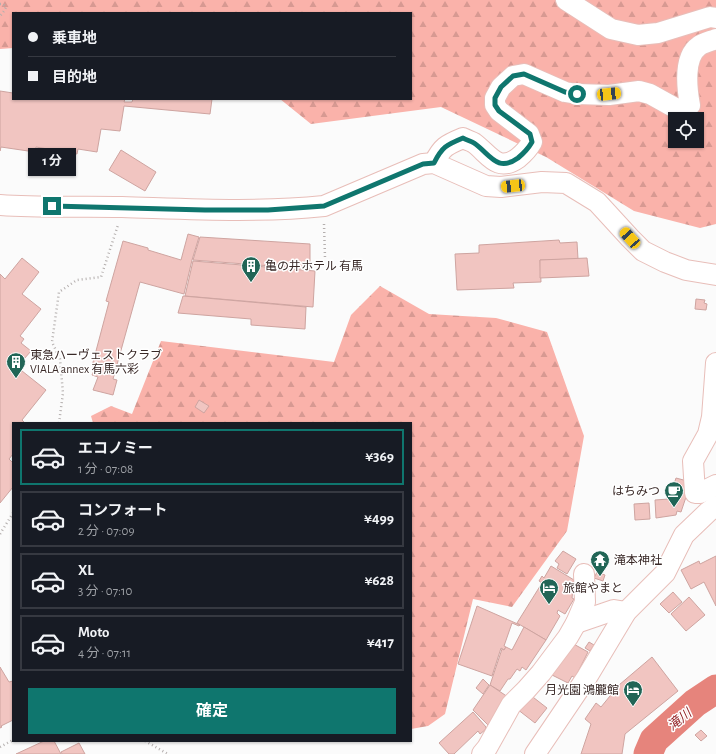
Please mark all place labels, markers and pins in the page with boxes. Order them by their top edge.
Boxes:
building icon: 亀の井ホテル 有馬 [240,255,262,283]
place label: 亀の井ホテル 有馬 [265,259,363,272]
place label: 東急ハーヴェストクラブ VIALA annex 有馬六彩 [30,348,162,375]
building icon: 東急ハーヴェストクラブ VIALA annex 有馬六彩 [5,351,27,379]
cafe icon: はちみつ [663,480,685,508]
place label: はちみつ [612,484,660,497]
temple icon: 滝本神社 [589,549,611,577]
place label: 滝本神社 [614,554,662,566]
hotel icon: 旅館やまと [538,577,560,605]
place label: 旅館やまと [563,581,623,594]
hotel icon: 月光園 鴻朧館 [622,679,644,707]
place label: 月光園 鴻朧館 [545,683,619,696]

